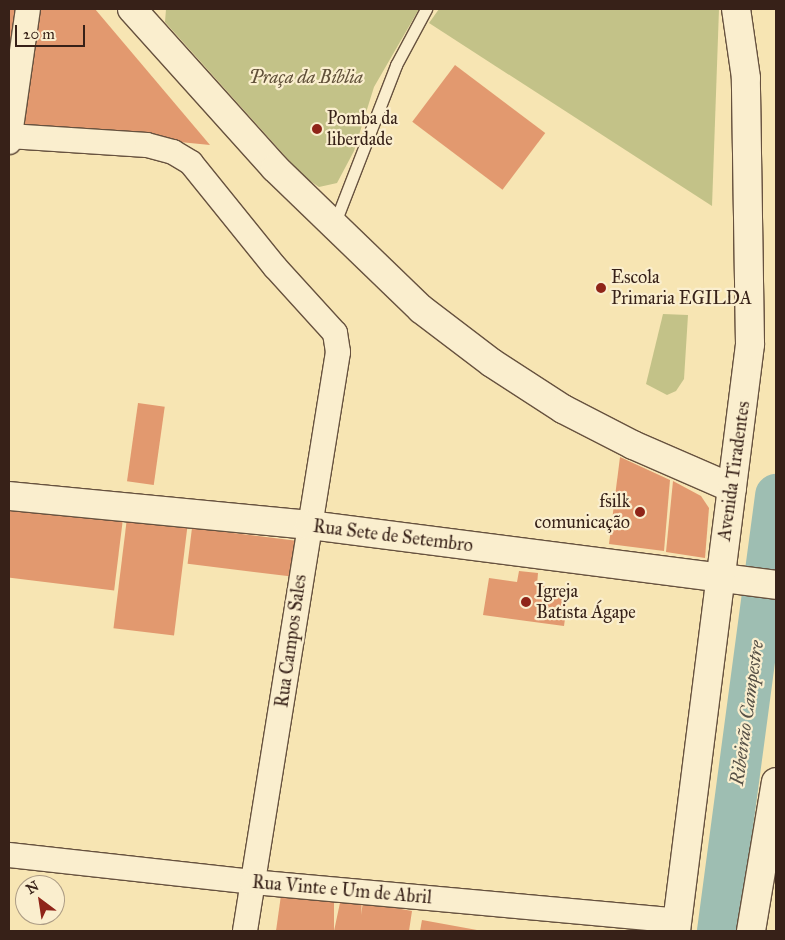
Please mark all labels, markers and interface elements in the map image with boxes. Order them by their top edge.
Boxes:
scale bar [18,15,88,47]
text: 20 m [23,25,55,43]
park label: Praça da Bíblia [249,66,363,88]
place label: Pomba da liberdade [327,108,398,150]
marker: Pomba da liberdade [311,123,323,135]
place label: Escola Primaria EGILDA [611,267,752,310]
marker: Escola Primaria EGILDA [595,282,607,294]
street label: Avenida Tiradentes [714,400,754,542]
place label: fsilk comunicação [534,491,630,534]
marker: fsilk comunicação [634,506,646,518]
street label: Rua Sete de Setembro [312,515,474,557]
street label: Rua Campos Sales [271,573,311,709]
place label: Igreja Batista Ágape [536,581,636,624]
marker: Igreja Batista Ágape [520,596,532,608]
water label: Ribeirão Campestre [726,639,768,787]
street label: Rua Vinte e Um de Abril [251,871,433,909]
north arrow [15,875,65,925]
text: N [23,877,42,898]

